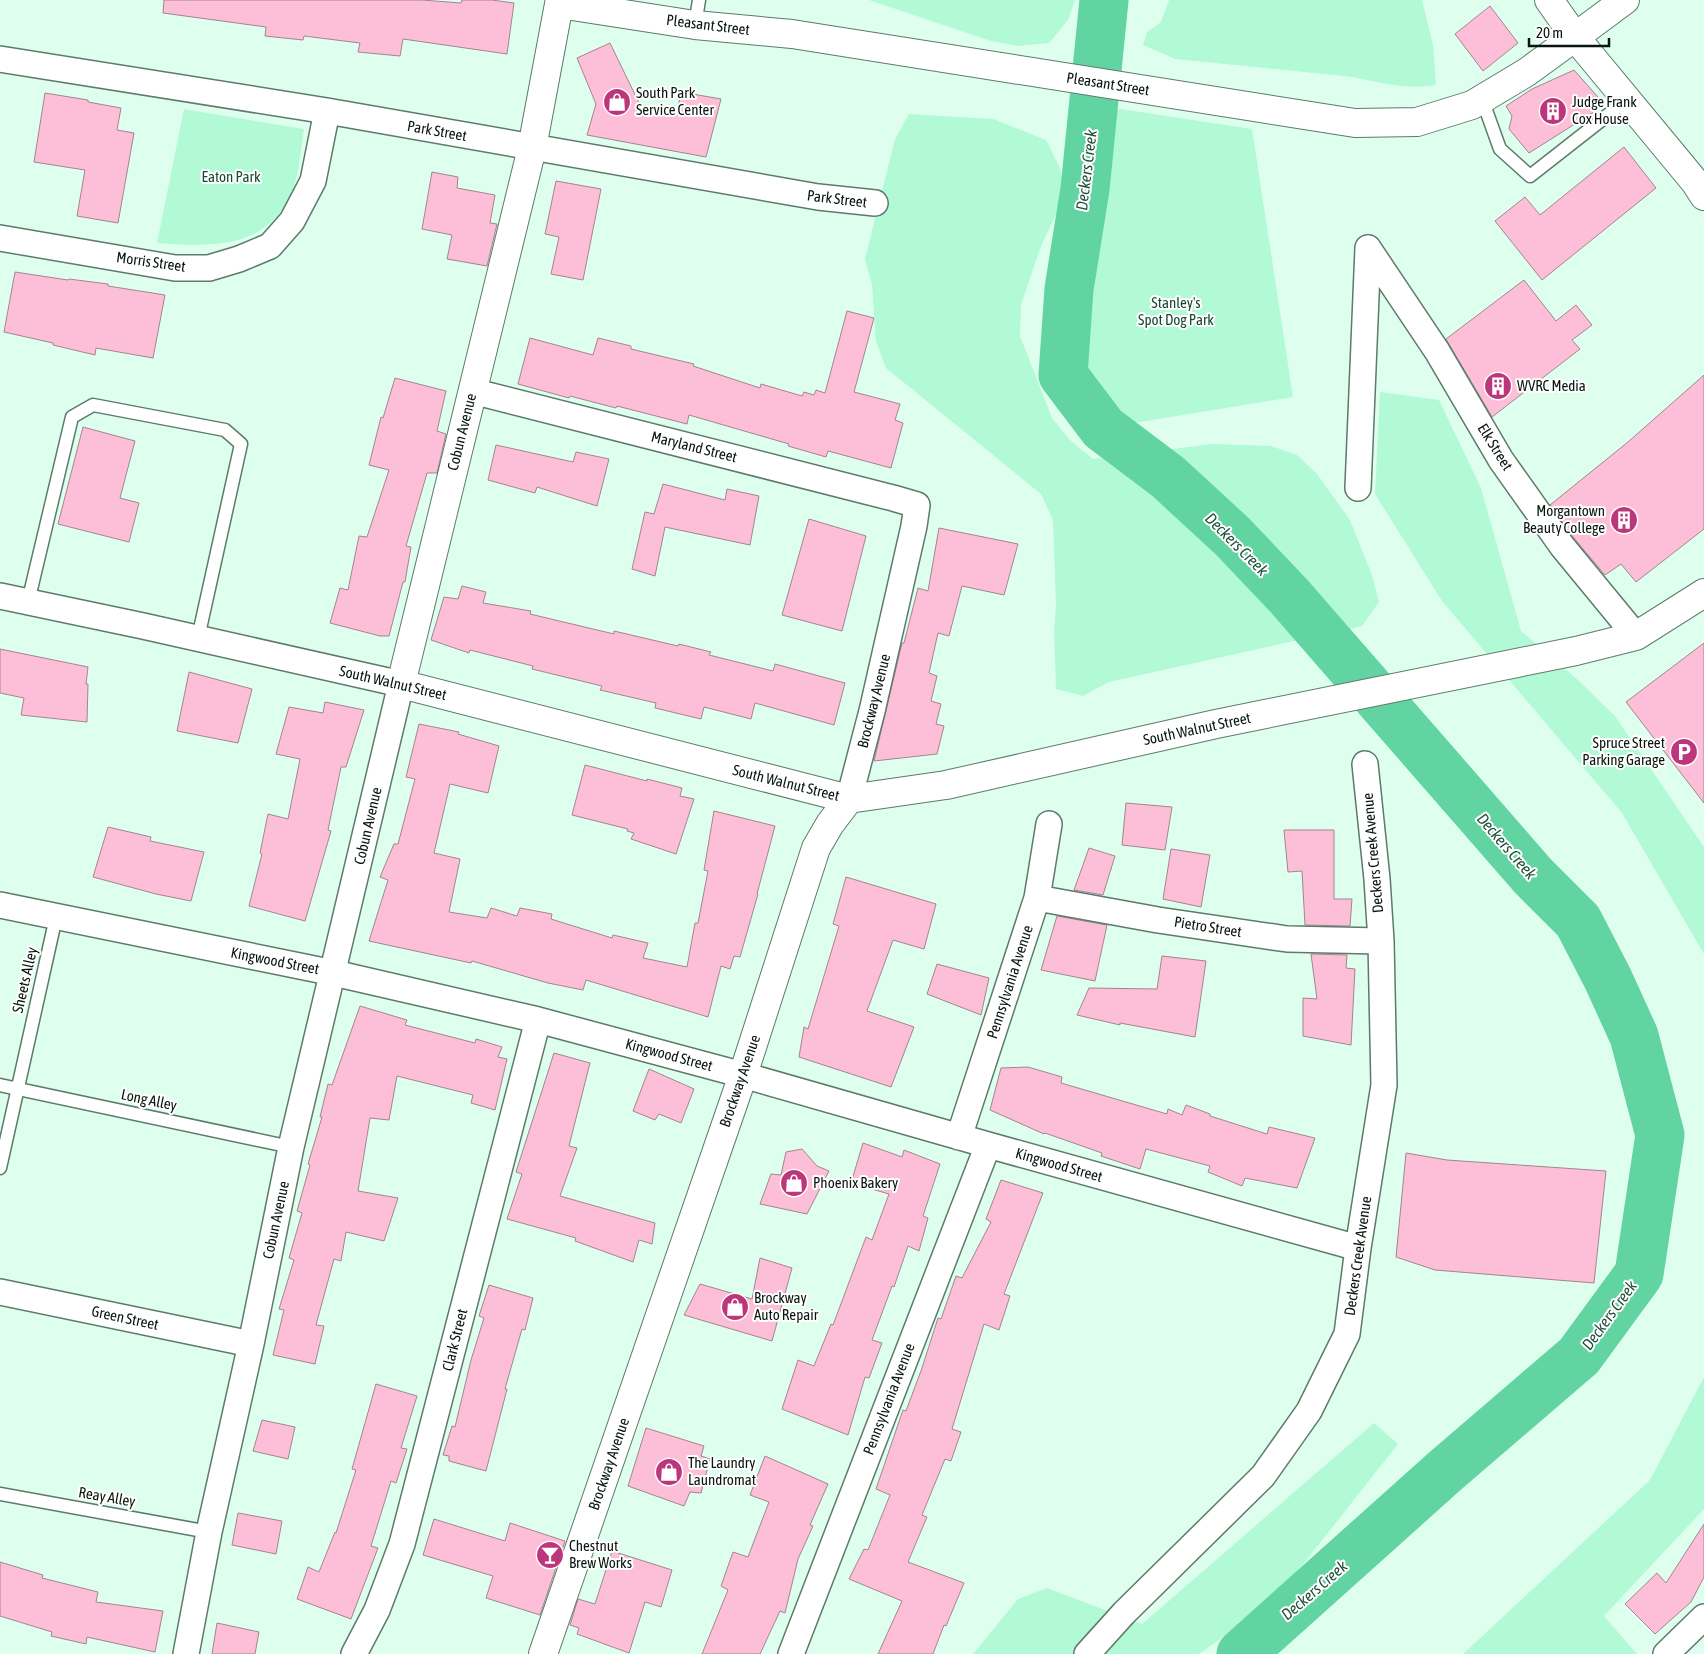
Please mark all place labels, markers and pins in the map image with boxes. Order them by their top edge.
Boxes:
place label: South Park Service Center [636,84,714,118]
shop icon: South Park Service Center [602,87,632,117]
place label: Judge Frank Cox House [1572,93,1637,127]
building icon: Judge Frank Cox House [1538,96,1568,126]
building icon: WVRC Media [1483,371,1513,401]
place label: WVRC Media [1517,377,1586,394]
place label: Morgantown Beauty College [1523,502,1605,536]
building icon: Morgantown Beauty College [1609,505,1639,535]
place label: Spruce Street Parking Garage [1582,734,1665,768]
parking icon: Spruce Street Parking Garage [1669,737,1699,767]
shop icon: Phoenix Bakery [779,1168,809,1198]
place label: Phoenix Bakery [813,1174,898,1191]
place label: Brockway Auto Repair [754,1289,819,1323]
shop icon: Brockway Auto Repair [720,1292,750,1322]
place label: The Laundry Laundromat [688,1454,756,1488]
shop icon: The Laundry Laundromat [654,1457,684,1487]
place label: Chestnut Brew Works [569,1537,632,1571]
bar icon: Chestnut Brew Works [535,1540,565,1570]

